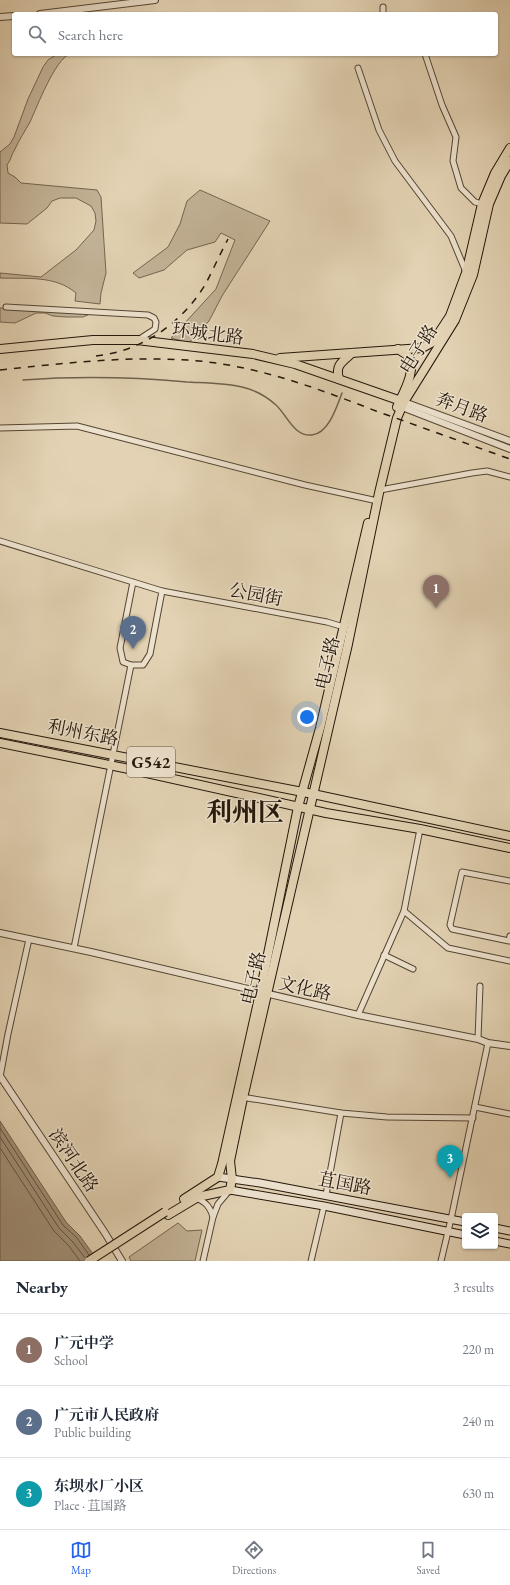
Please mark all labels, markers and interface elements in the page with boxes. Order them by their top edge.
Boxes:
search box [12,12,498,56]
icon: search [26,23,48,45]
text: Search here [58,25,123,44]
street label: 环城北路 [171,317,245,349]
street label: 电子路 [394,320,442,378]
street label: 奔月路 [433,387,491,427]
pin: 1 [423,575,449,608]
street label: 公园街 [227,578,285,610]
pin: 2 [120,616,146,649]
street label: 电子路 [310,634,344,692]
your location [297,707,317,727]
street label: 利州东路 [45,714,121,750]
road number: G542 [127,747,175,777]
district label: 利州区 [206,795,284,829]
street label: 电子路 [236,949,270,1007]
street label: 文化路 [276,971,334,1005]
street label: 滨河北路 [44,1124,104,1196]
pin: 3 [437,1145,463,1178]
street label: 苴国路 [316,1167,374,1199]
map controls [462,1213,498,1249]
button: layers [462,1213,498,1249]
text: Nearby [16,1276,68,1298]
text: 3 results [453,1279,494,1296]
text: 广元中学 [54,1333,114,1352]
text: 1 [26,1341,32,1358]
text: 220 m [463,1341,494,1358]
text: School [54,1352,88,1369]
text: 广元市人民政府 [54,1405,159,1424]
text: 2 [26,1413,32,1430]
text: 240 m [463,1413,494,1430]
text: Public building [54,1424,131,1441]
text: 东坝水厂小区 [54,1476,144,1495]
text: 3 [26,1485,32,1502]
text: 630 m [463,1485,494,1502]
text: Place · 苴国路 [54,1497,126,1514]
tab: Map [70,1539,92,1577]
tab: Directions [232,1539,276,1577]
tab: Saved [416,1539,440,1577]

